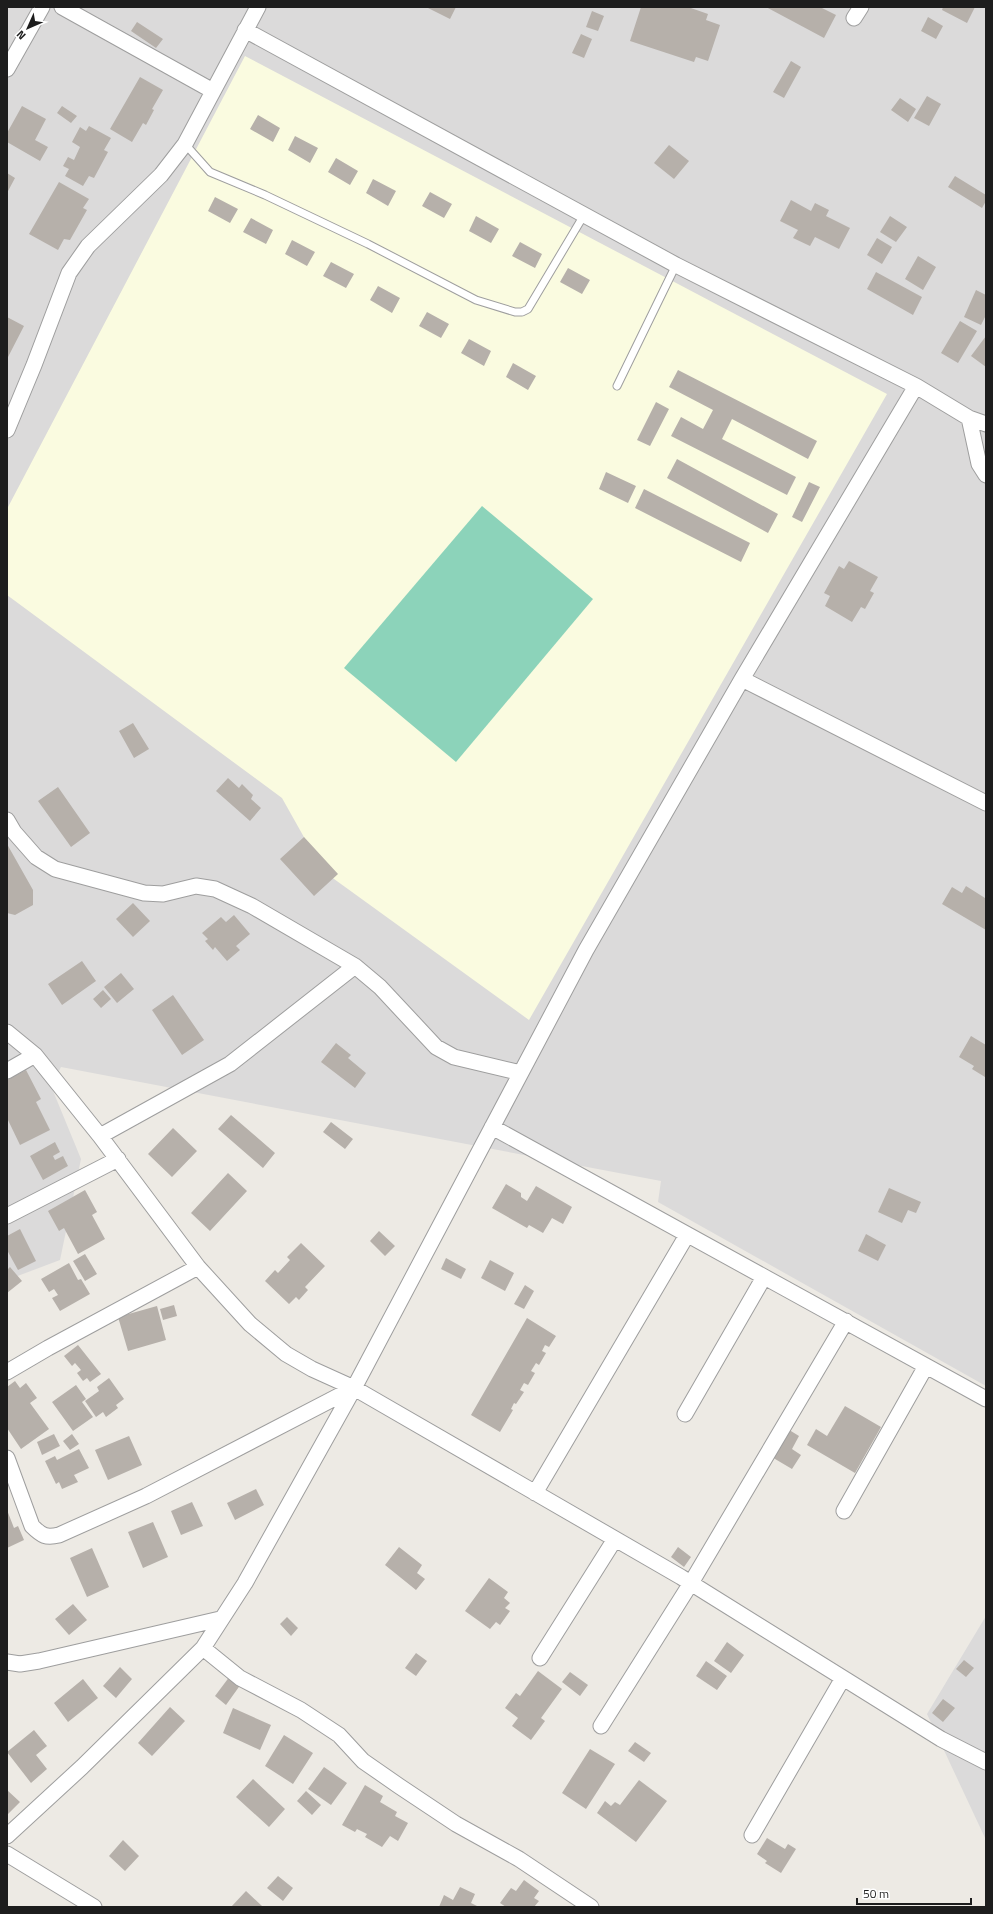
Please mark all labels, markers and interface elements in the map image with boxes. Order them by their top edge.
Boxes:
north arrow [8,8,48,48]
text: N [13,27,29,43]
scale bar [857,1880,971,1906]
text: 50 m [863,1884,889,1903]

